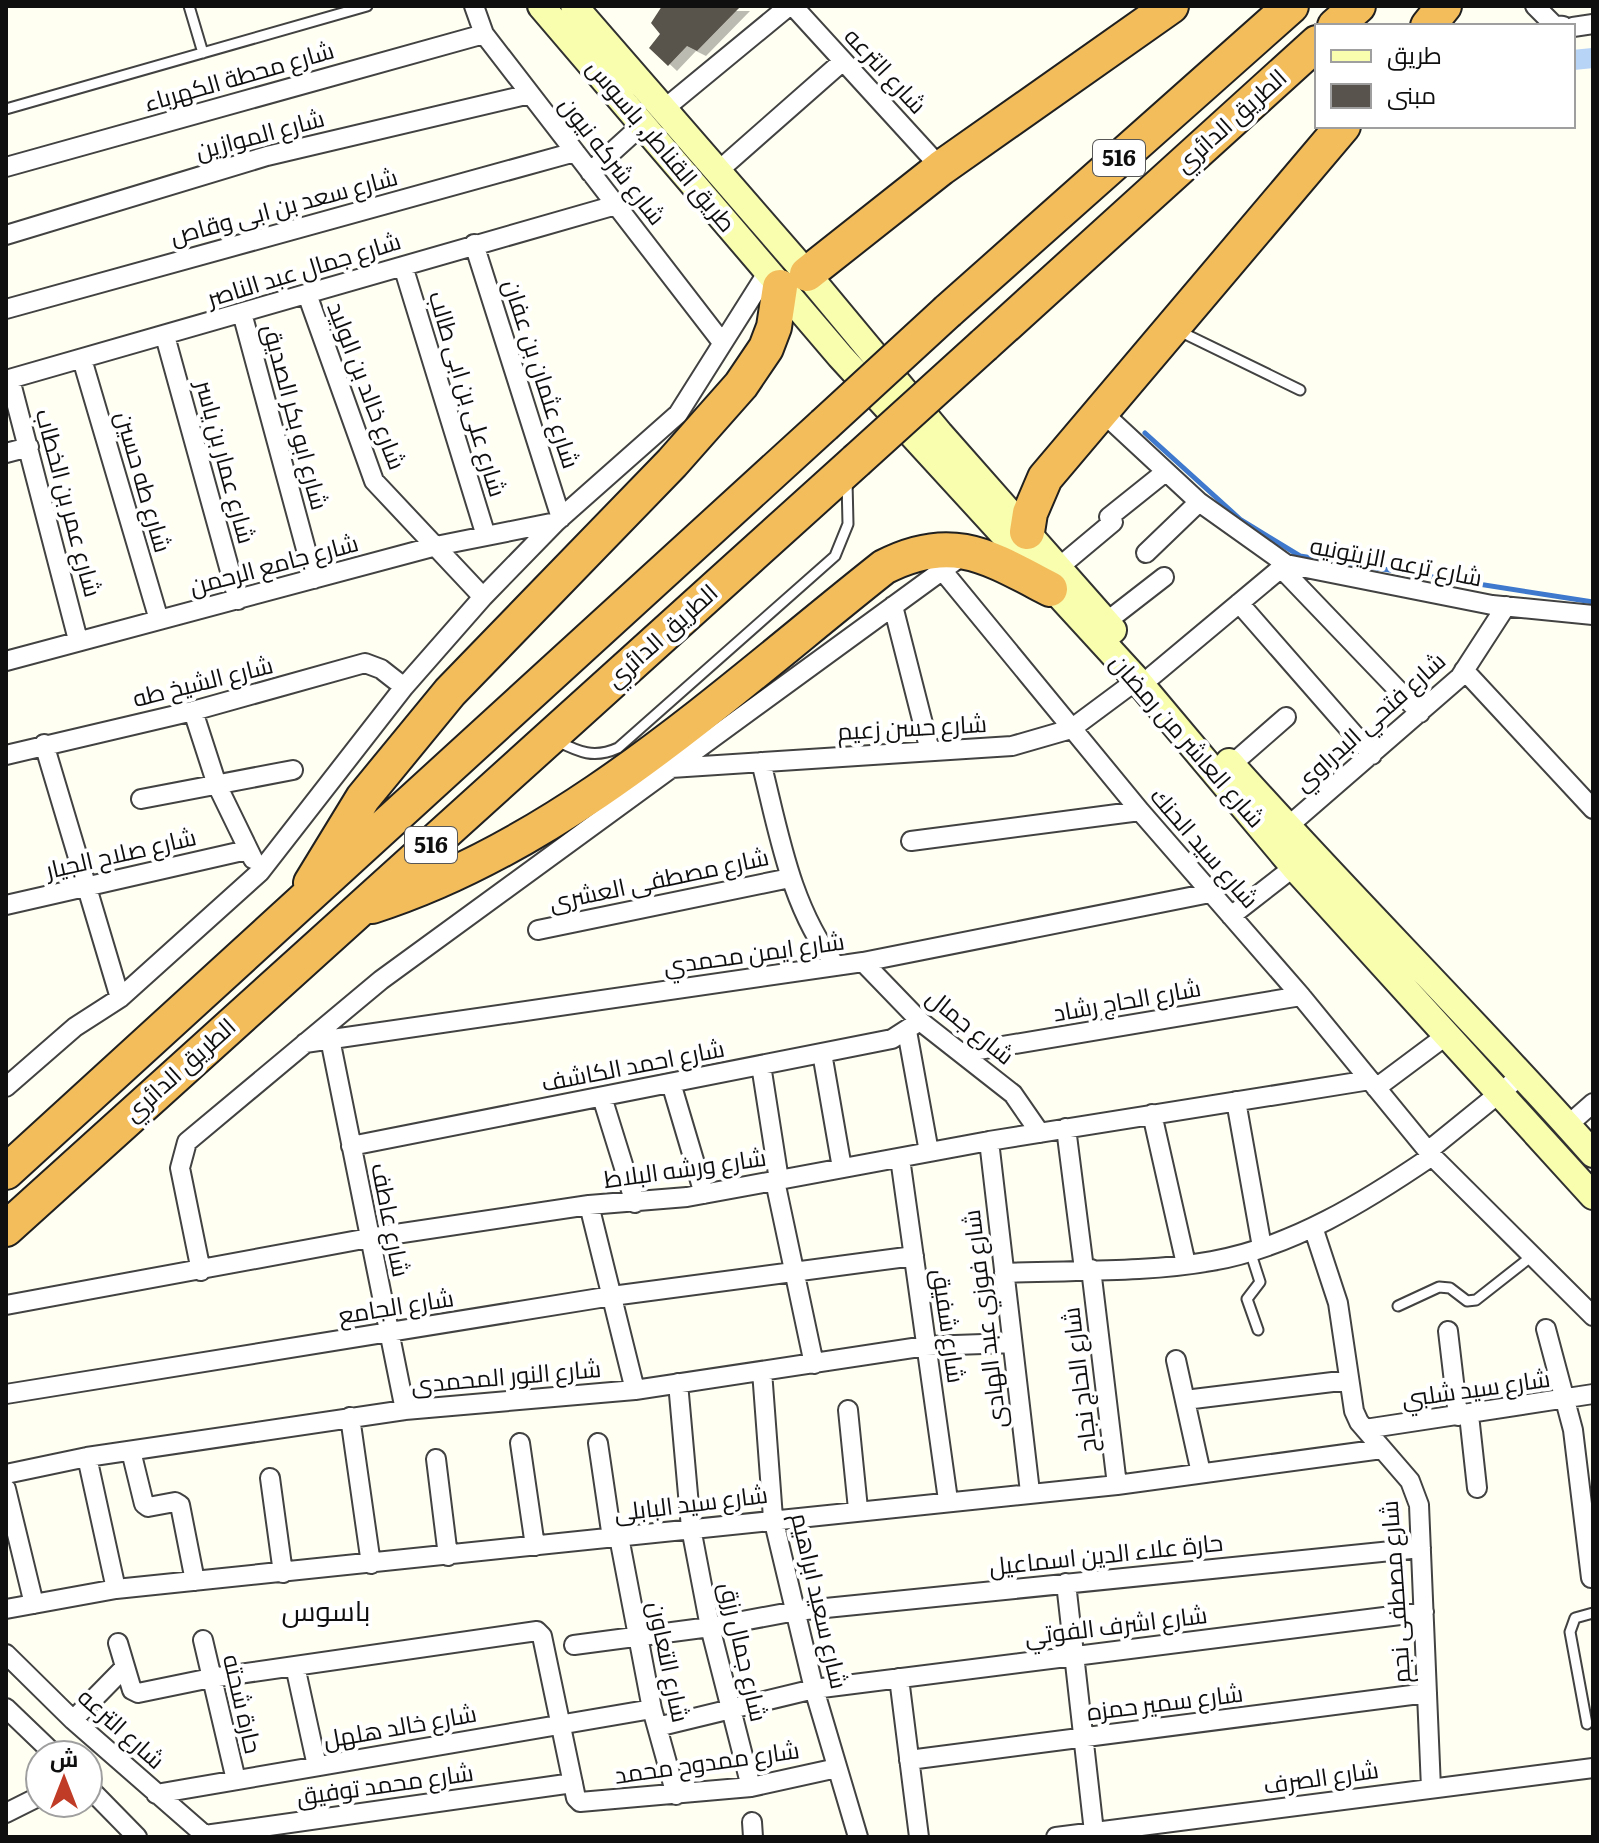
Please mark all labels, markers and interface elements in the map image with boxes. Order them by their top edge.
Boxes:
street label: شارع الترعه [837,18,936,121]
legend [1315,24,1575,128]
street label: شارع محطة الكهرباء [139,31,338,119]
text: طريق [1387,36,1442,71]
street label: طريق القناطر, باسوس [580,50,746,238]
street label: الطريق الدائري [1165,59,1295,181]
text: مبنى [1387,76,1436,111]
street label: شارع شركه نيون [552,88,675,232]
street label: شارع الموازين [191,99,328,168]
road number: 516 [1093,140,1145,176]
street label: شارع سعد بن ابى وقاص [166,157,401,253]
street label: شارع جمال عبد الناصر [200,222,405,315]
street label: شارع عثمان بن عفان [495,274,590,473]
street label: شارع على بن ابى طالب [420,286,517,501]
street label: شارع خالد بن الوليد [319,296,416,475]
street label: شارع ابو بكر الصديق [255,319,339,514]
street label: شارع عمار بن ياسر [187,374,266,547]
street label: شارع عمر بن الخطاب [28,404,112,600]
street label: شارع طه حسين [108,407,182,556]
street label: شارع جامع الرحمن [185,523,362,603]
street label: شارع ترعه الزيتونيه [1307,526,1486,594]
street label: الطريق الدائري [596,574,726,696]
street label: شارع فتحي البدراوي [1285,642,1455,801]
street label: شارع الشيخ طه [128,645,277,715]
street label: شارع العاشر من رمضان [1103,645,1274,835]
street label: شارع حسن زعيم [836,704,988,748]
street label: شارع سيد الحنك [1143,778,1268,915]
street label: شارع صلاح الجيار [40,817,200,887]
road number: 516 [405,827,457,863]
street label: شارع مصطفى العشرى [545,837,772,919]
street label: شارع ايمن محمدي [661,922,847,985]
street label: شارع الحاج رشاد [1050,968,1203,1030]
street label: شارع جمال [920,979,1023,1072]
street label: الطريق الدائري [114,1008,244,1130]
street label: شارع احمد الكاشف [538,1029,727,1099]
street label: شارع ورشه البلاط [601,1138,768,1196]
street label: شارع عاطف [363,1159,421,1280]
street label: شارع فوزي عبد الهادى [952,1207,1016,1431]
street label: شارع شفيق [924,1266,976,1385]
street label: شارع الجامع [335,1278,456,1332]
street label: شارع الحاج نجاح [1051,1305,1105,1455]
street label: شارع النور المحمدى [409,1349,602,1401]
street label: شارع سيد شلبي [1399,1359,1553,1418]
street label: شارع سيد البابلى [612,1475,770,1529]
street label: شارع مصطفى نجم [1370,1500,1418,1685]
street label: شارع سعيد ابراهيم [783,1509,859,1692]
street label: حارة علاء الدين اسماعيل [987,1523,1225,1582]
street label: شارع جمال رزق [711,1578,778,1725]
district label: باسوس [282,1588,370,1630]
street label: شارع اشرف الفوتي [1022,1595,1210,1656]
street label: شارع التعاون [640,1598,700,1725]
street label: حارة شحته [216,1650,273,1756]
street label: شارع سمير حمزه [1085,1674,1245,1728]
street label: شارع الترعه [71,1678,174,1777]
street label: شارع خالد هلهل [320,1694,479,1756]
street label: شارع ممدوح محمد [612,1730,802,1792]
north arrow [24,1739,104,1819]
text: ش [50,1741,78,1774]
street label: شارع الصرف [1261,1750,1381,1802]
street label: شارع محمد توفيق [294,1753,476,1813]

